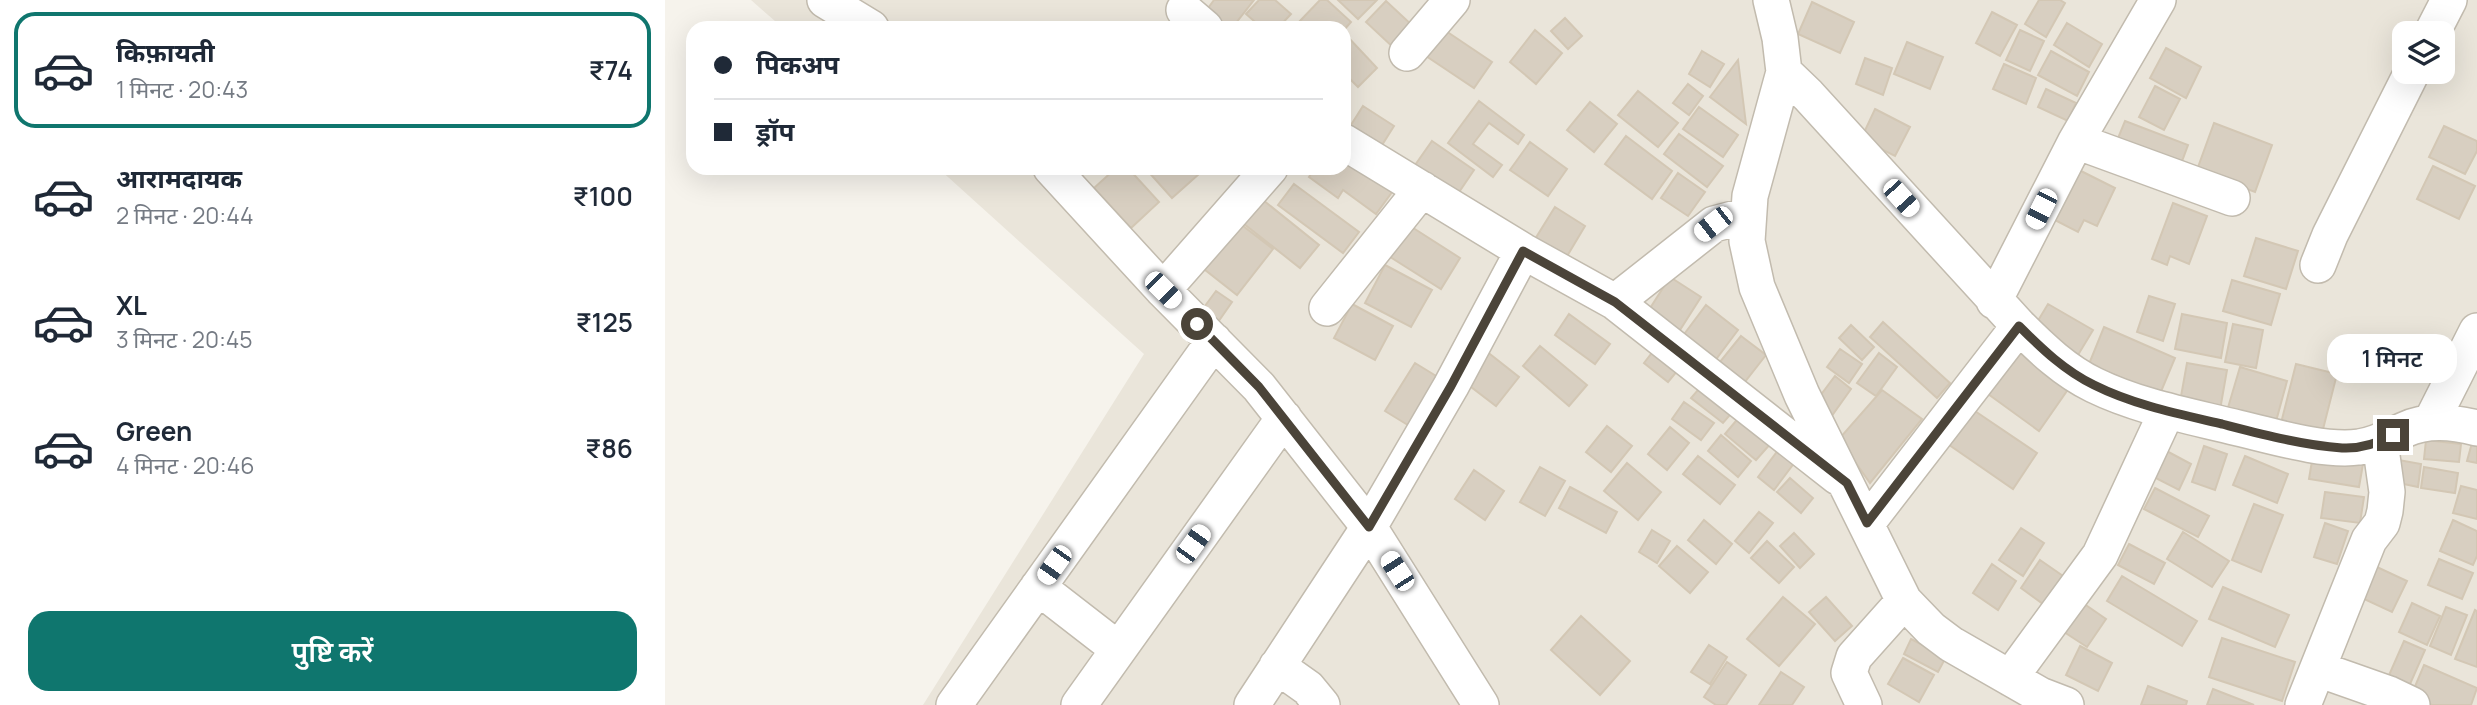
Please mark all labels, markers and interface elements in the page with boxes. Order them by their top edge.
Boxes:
map controls [2392,21,2455,84]
button: layers [2392,21,2455,84]
text: किफ़ायती [116,34,215,70]
icon: car [32,39,95,102]
text: पिकअप [756,46,839,82]
text: ₹74 [589,52,633,88]
text: 1 मिनट · 20:43 [116,73,248,105]
text: ड्रॉप [756,113,794,149]
text: आरामदायक [116,160,242,196]
icon: car [32,165,95,228]
car [1880,175,1923,221]
text: ₹100 [573,178,633,214]
car [2023,186,2060,232]
text: 2 मिनट · 20:44 [116,199,254,231]
car [1690,203,1737,245]
car [1141,268,1186,312]
text: XL [116,287,147,323]
icon: car [32,291,95,354]
text: ₹125 [576,304,633,340]
route start [1181,308,1213,340]
text: 3 मिनट · 20:45 [116,323,253,355]
callout: 1 मिनट [2328,334,2458,382]
text: 1 मिनट [2362,342,2423,374]
text: Green [116,413,192,449]
icon: car [32,417,95,480]
route end [2377,419,2409,451]
text: ₹86 [585,430,633,466]
text: 4 मिनट · 20:46 [116,449,254,481]
car [1173,521,1214,567]
car [1034,542,1075,588]
car [1377,548,1418,594]
button: पुष्टि करें [28,611,637,691]

